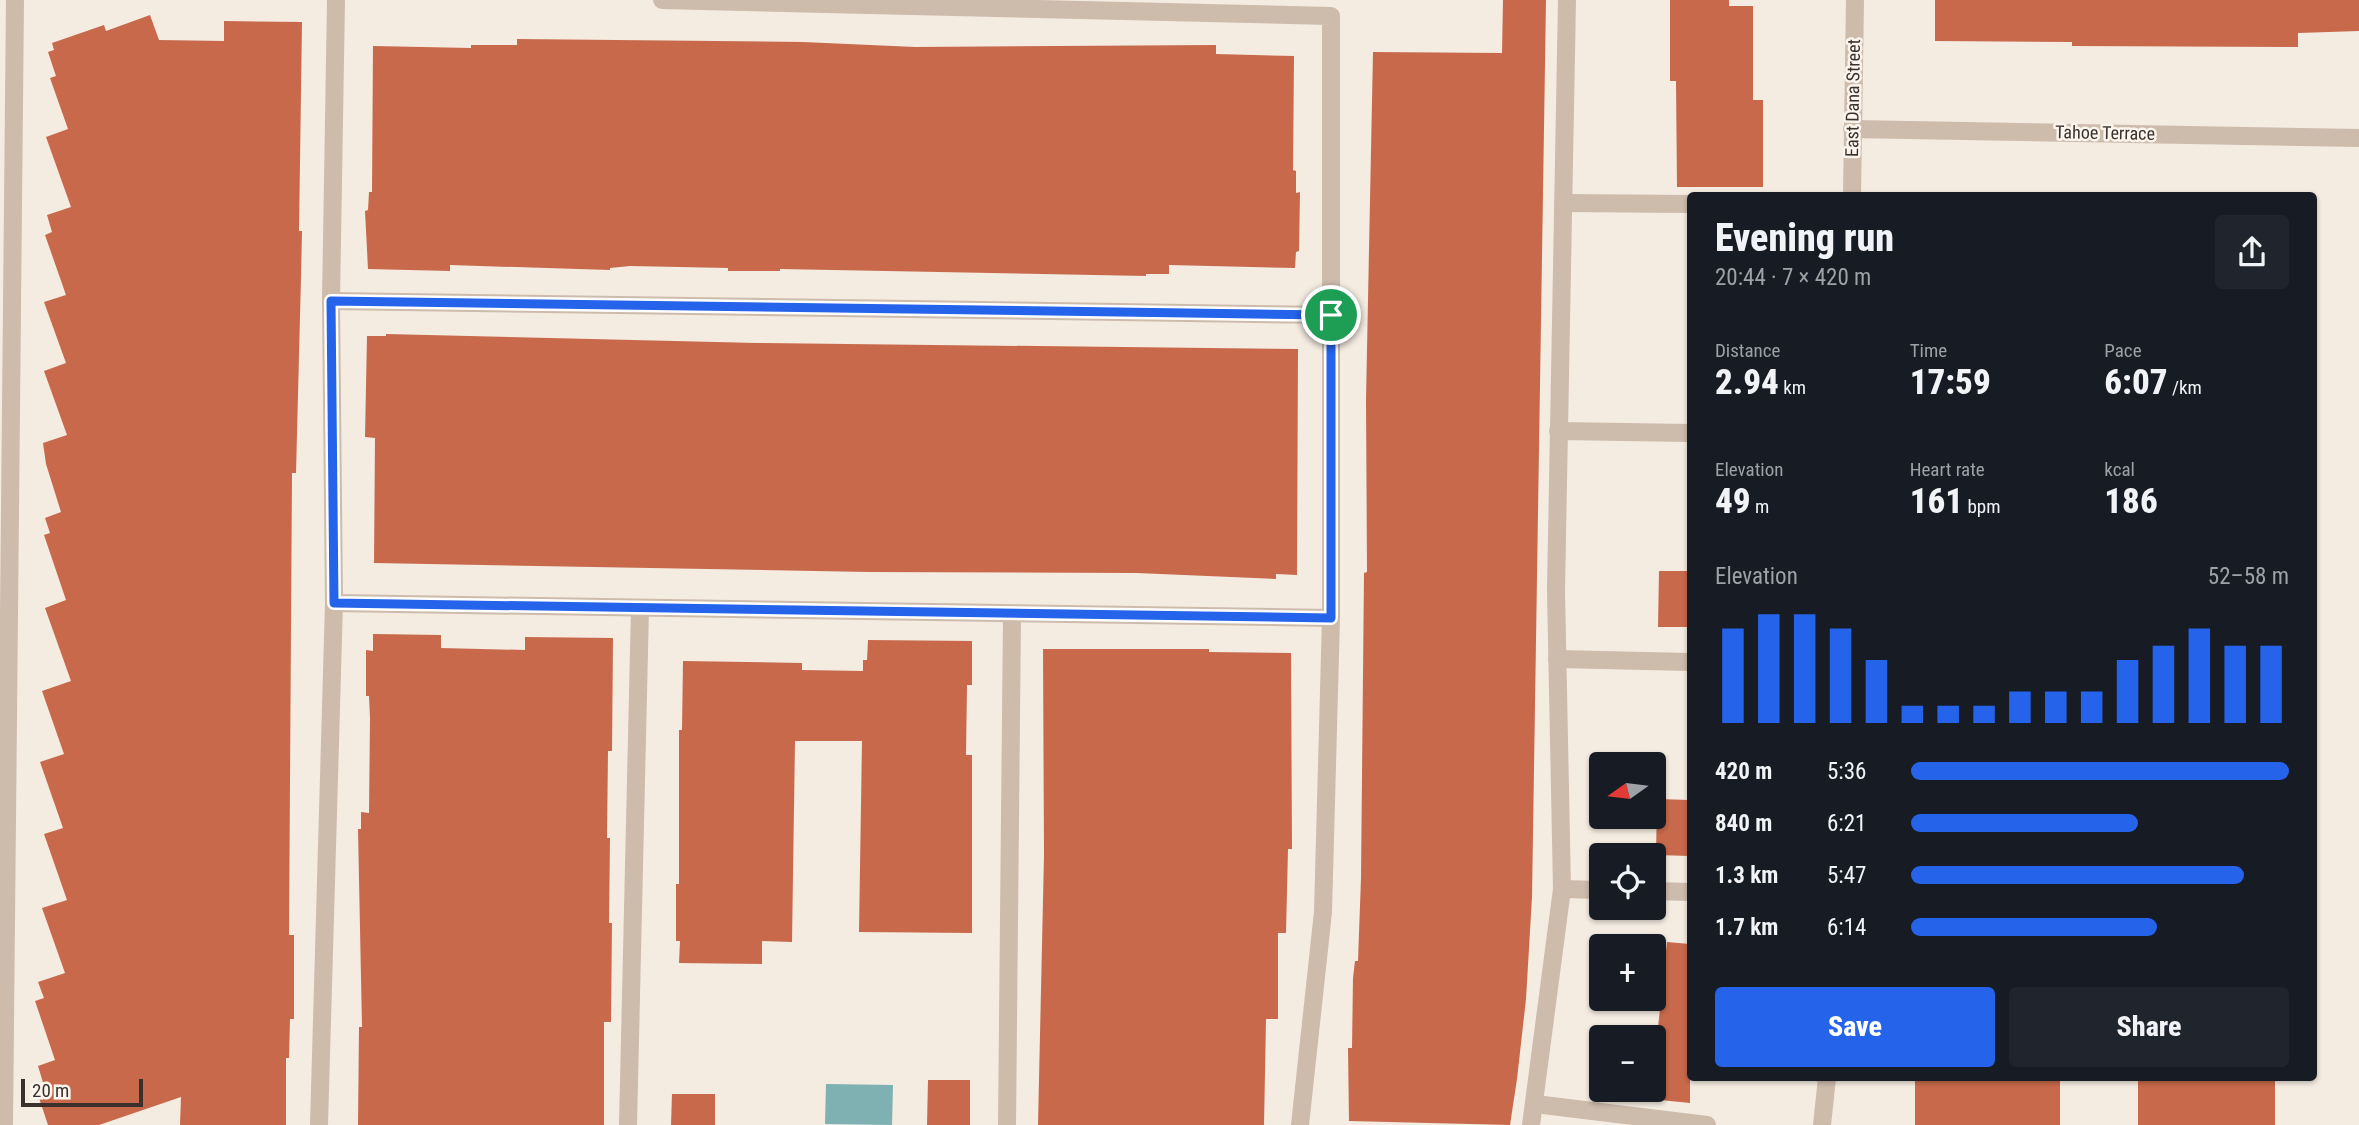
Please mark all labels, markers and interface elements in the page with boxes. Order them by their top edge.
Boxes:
street label: East Dana Street [1841,39,1864,157]
street label: Tahoe Terrace [2055,121,2155,144]
button: share [2215,215,2289,289]
text: Evening run [1715,216,1894,260]
text: 20:44 · 7 × 420 m [1715,264,1871,291]
pin [1301,285,1361,345]
icon: arrive [1312,296,1350,334]
text: Distance [1715,339,1780,362]
text: Time [1910,339,1947,362]
text: Pace [2104,339,2142,362]
text: 2.94 [1715,362,1779,403]
text: 17:59 [1910,362,1991,403]
text: 6:07 [2104,362,2168,403]
text: km [1779,376,1806,399]
text: /km [2168,376,2202,399]
text: Elevation [1715,458,1783,481]
text: Heart rate [1910,458,1985,481]
text: kcal [2104,458,2135,481]
text: 49 [1715,481,1751,522]
text: 161 [1910,481,1963,522]
text: 186 [2104,481,2158,522]
text: m [1751,495,1769,518]
text: bpm [1963,495,2000,518]
text: Elevation [1715,563,1798,590]
text: 52–58 m [2208,563,2289,590]
north arrow [1589,752,1666,830]
map controls [1589,752,1666,1102]
text: 420 m [1715,758,1772,785]
text: 5:36 [1827,758,1866,785]
text: 840 m [1715,810,1772,837]
text: 6:21 [1827,810,1866,837]
button: locate [1589,843,1666,920]
text: 1.3 km [1715,862,1778,889]
text: 5:47 [1827,862,1866,889]
text: 1.7 km [1715,914,1778,941]
text: 6:14 [1827,914,1866,941]
button: + [1589,934,1666,1011]
button: Save [1715,987,1995,1067]
button: Share [2009,987,2289,1067]
button: − [1589,1025,1666,1102]
scale bar [21,1076,144,1108]
text: 20 m [32,1079,69,1102]

